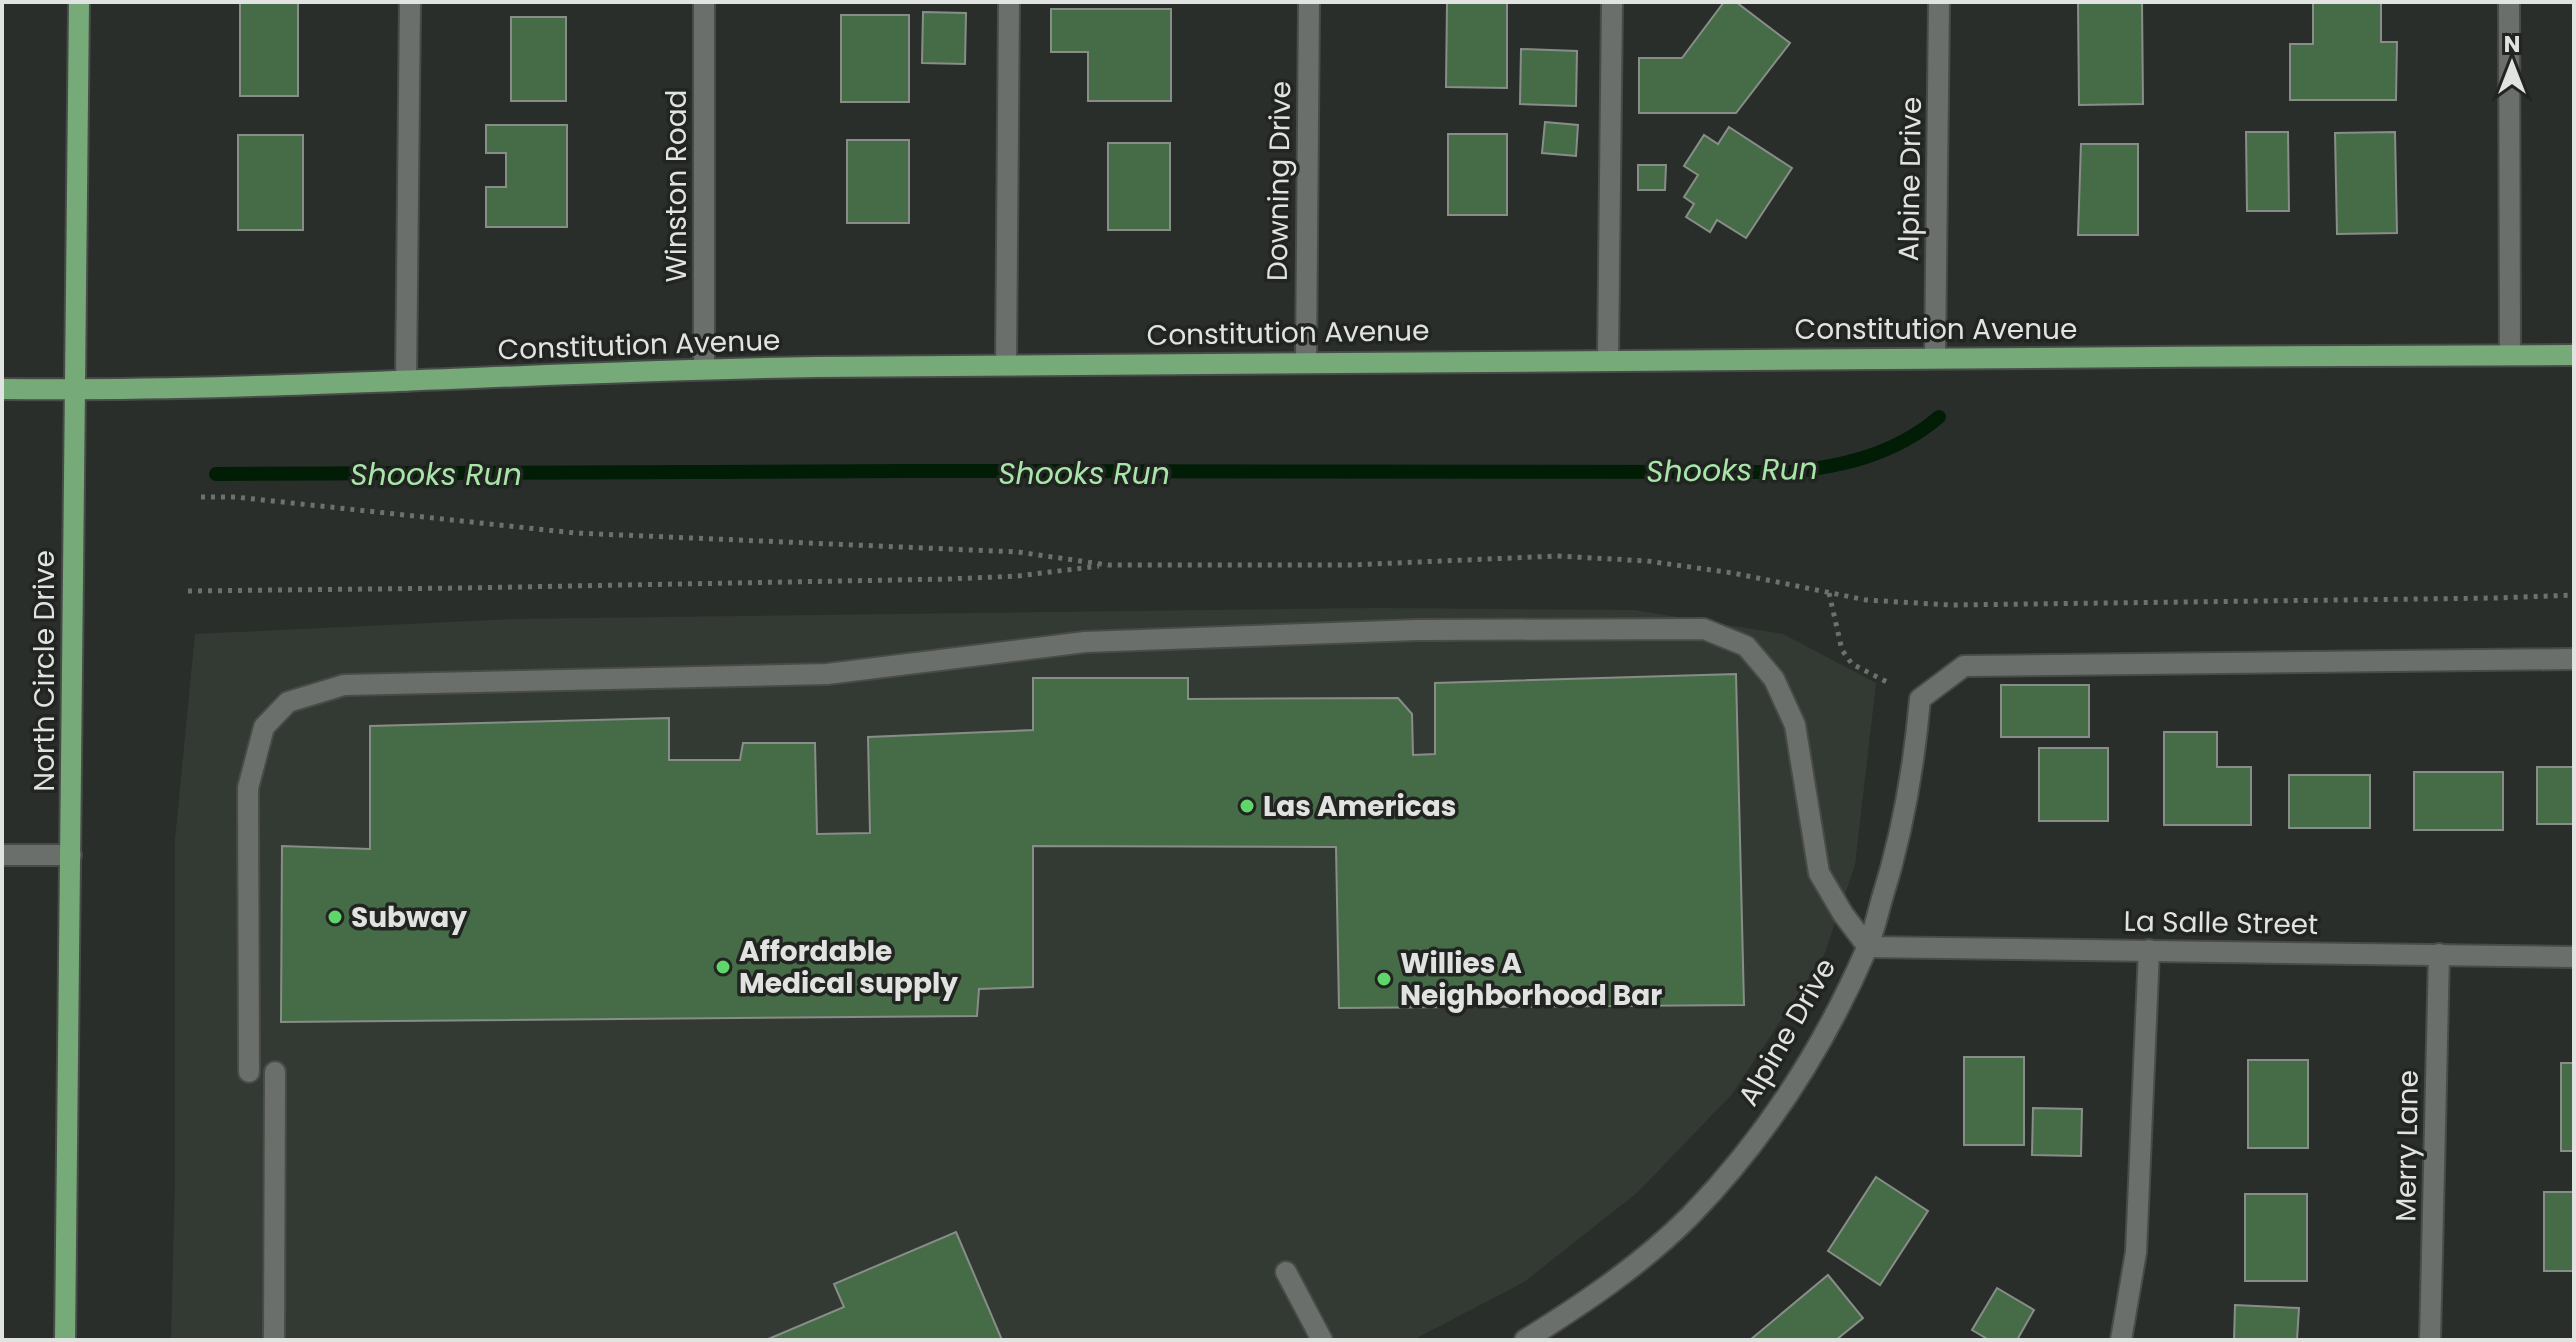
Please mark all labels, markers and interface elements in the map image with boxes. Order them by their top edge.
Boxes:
north arrow [2472,24,2552,104]
text: N [2504,29,2520,60]
street label: Downing Drive [1258,81,1300,281]
street label: Winston Road [657,89,696,283]
street label: Alpine Drive [1889,96,1931,262]
street label: Constitution Avenue [1795,310,2077,349]
street label: Constitution Avenue [1146,311,1430,355]
street label: Constitution Avenue [497,321,781,369]
water label: Shooks Run [1646,447,1818,493]
water label: Shooks Run [998,452,1170,495]
water label: Shooks Run [350,453,522,496]
street label: North Circle Drive [25,550,64,792]
place label: Las Americas [1263,787,1456,826]
marker: Las Americas [1238,797,1256,815]
place label: Subway [351,898,467,937]
street label: La Salle Street [2123,902,2319,944]
marker: Subway [326,908,344,926]
place label: Affordable Medical supply [739,932,958,1003]
place label: Willies A Neighborhood Bar [1400,944,1662,1015]
street label: Alpine Drive [1729,951,1845,1113]
marker: Affordable Medical supply [714,958,732,976]
marker: Willies A Neighborhood Bar [1375,970,1393,988]
street label: Merry Lane [2386,1070,2428,1222]

